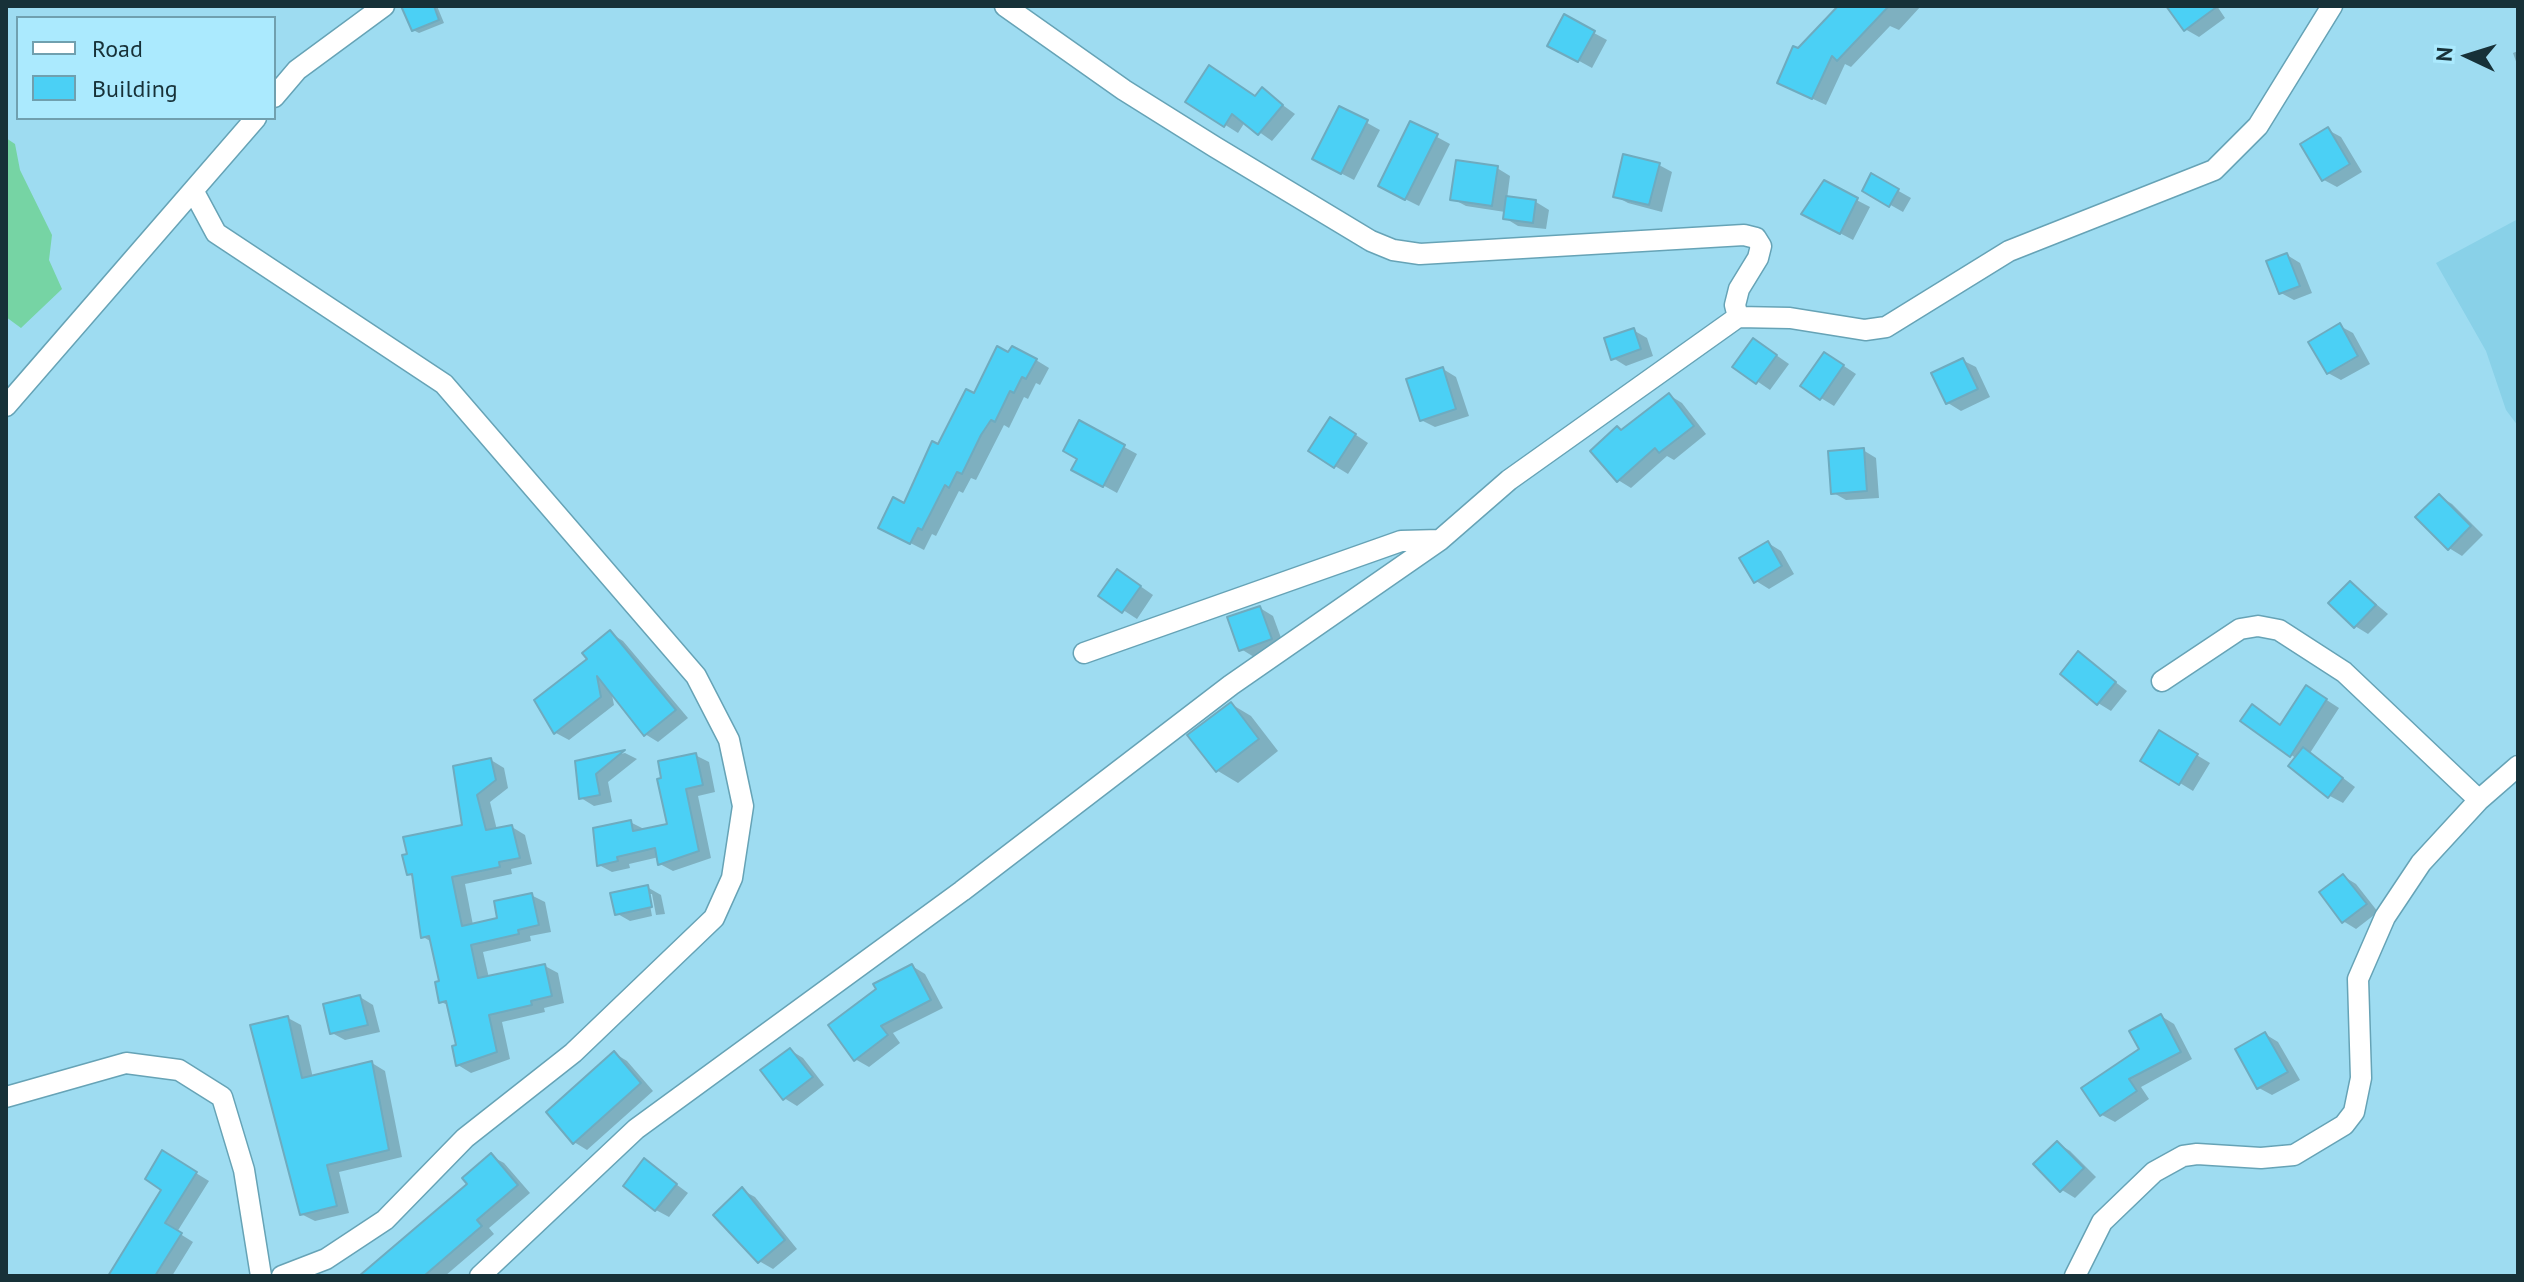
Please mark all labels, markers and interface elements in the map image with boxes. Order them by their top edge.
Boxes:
legend [16,16,276,120]
north arrow [2428,16,2508,96]
text: Road [92,33,143,64]
text: N [2430,46,2459,63]
text: Building [92,73,178,104]

